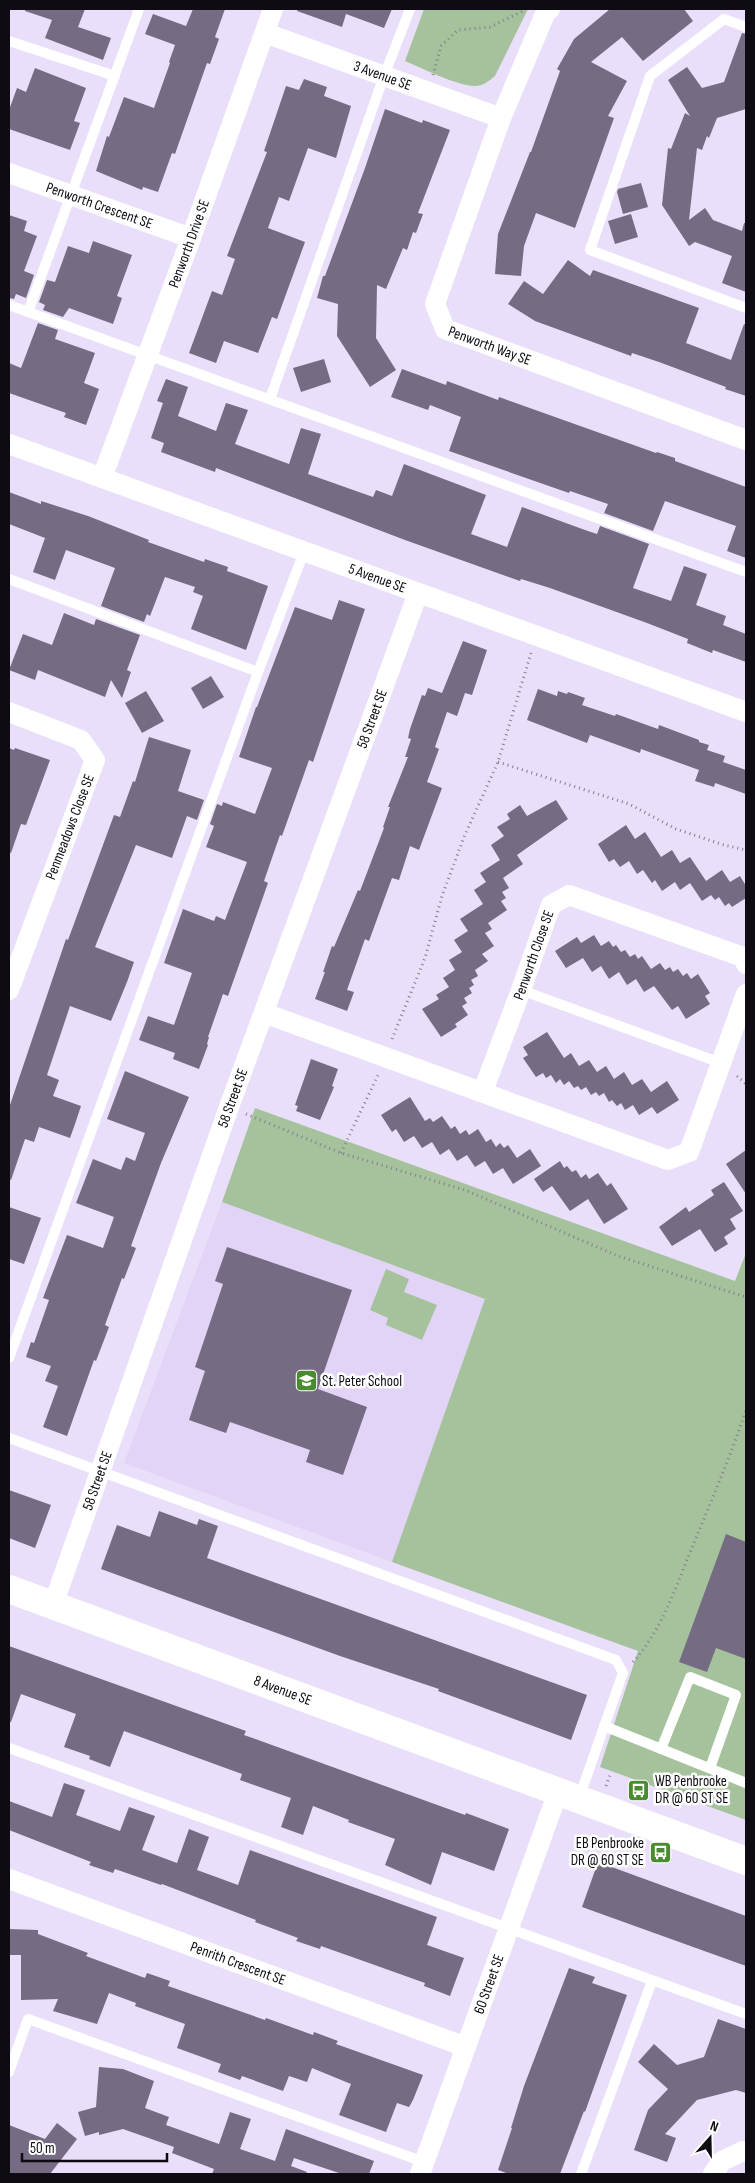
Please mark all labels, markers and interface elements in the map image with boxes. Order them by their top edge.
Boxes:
street label: 3 Avenue SE [351,56,414,95]
street label: Penworth Crescent SE [43,177,155,233]
street label: Penworth Drive SE [164,197,214,290]
street label: Penworth Way SE [446,322,534,369]
street label: 5 Avenue SE [346,559,409,597]
street label: 58 Street SE [352,686,391,751]
street label: Penmeadows Close SE [41,772,99,882]
street label: Penworth Close SE [509,908,558,1003]
street label: 58 Street SE [213,1066,252,1130]
school or university icon: St. Peter School [294,1369,318,1393]
place label: St. Peter School [322,1372,402,1391]
street label: 58 Street SE [78,1448,116,1513]
street label: 8 Avenue SE [251,1671,315,1710]
place label: WB Penbrooke DR @ 60 ST SE [655,1772,728,1808]
bus stop icon: WB Penbrooke DR @ 60 ST SE [627,1778,651,1802]
place label: EB Penbrooke DR @ 60 ST SE [571,1834,644,1870]
bus stop icon: EB Penbrooke DR @ 60 ST SE [648,1840,672,1864]
street label: Penrith Crescent SE [188,1937,288,1989]
street label: 60 Street SE [469,1951,508,2017]
north arrow [685,2113,735,2163]
text: N [708,2117,721,2136]
scale bar [22,2130,168,2162]
text: 50 m [30,2139,55,2158]

